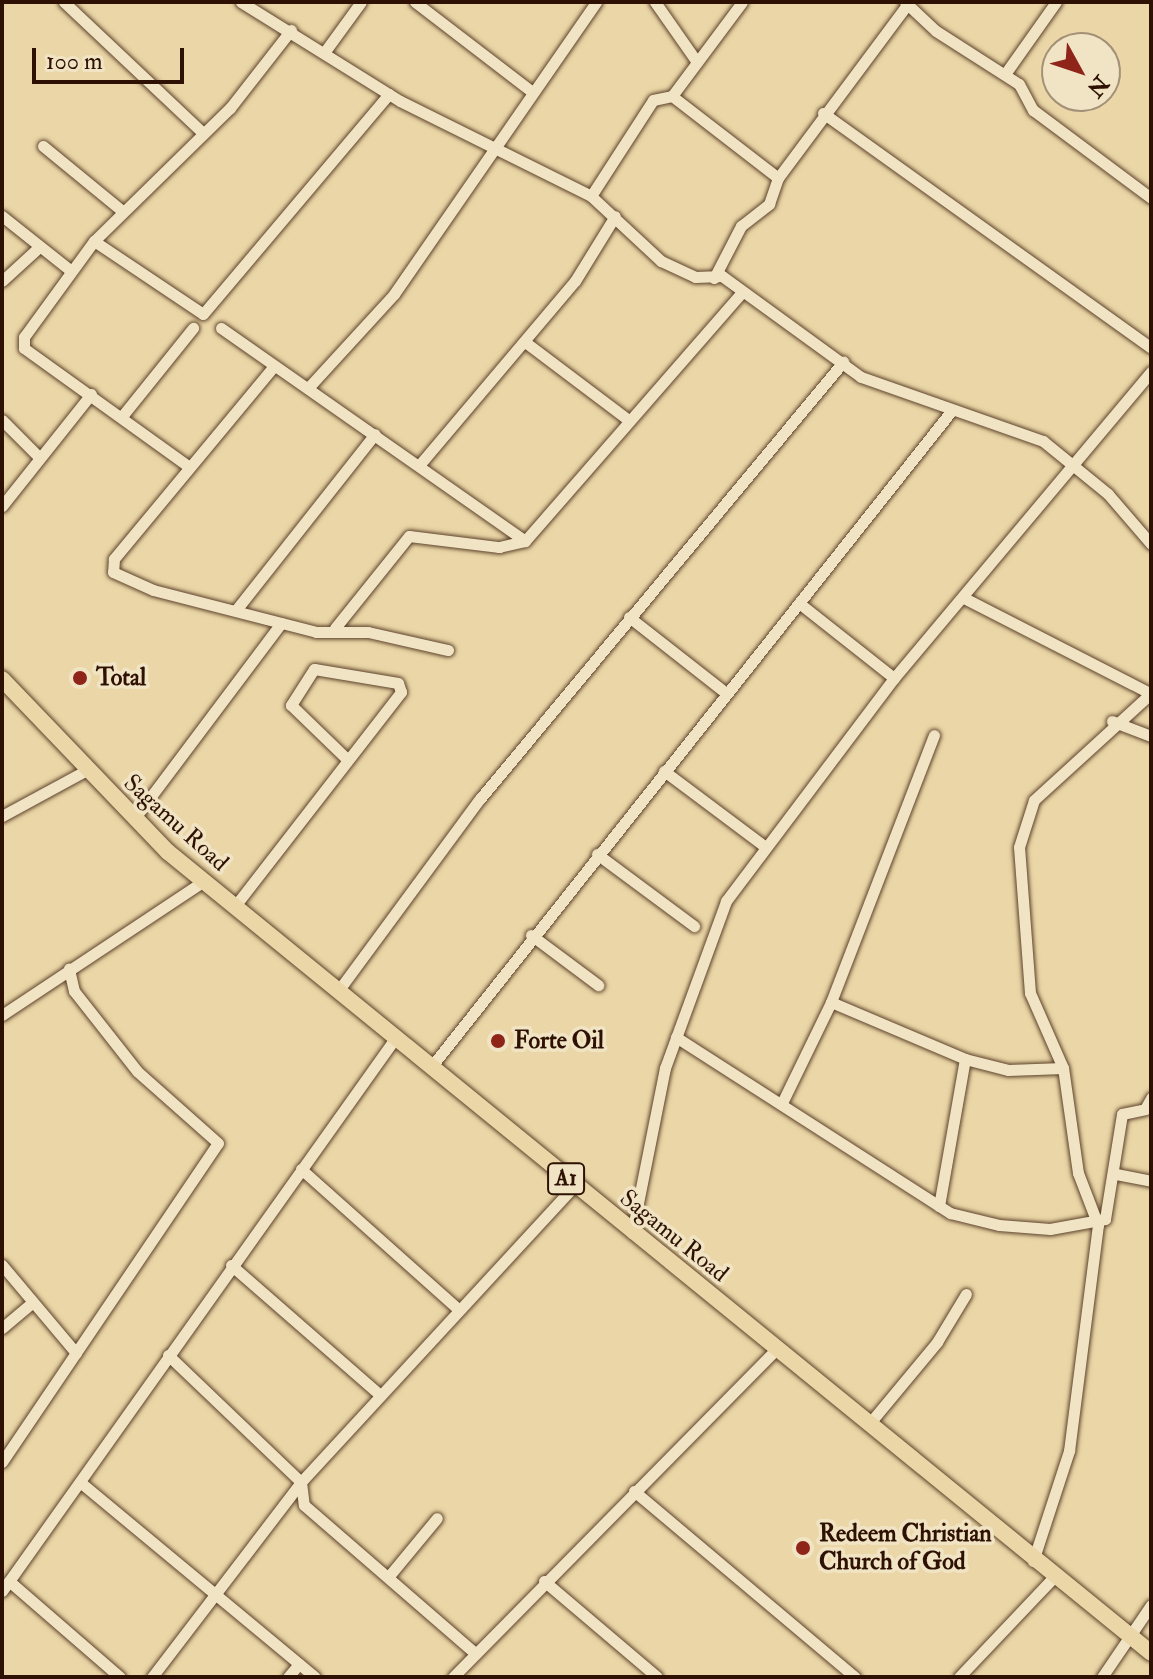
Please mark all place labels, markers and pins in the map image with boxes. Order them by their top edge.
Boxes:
place label: Total [96,664,146,692]
marker: Total [71,669,89,687]
place label: Forte Oil [514,1027,604,1055]
marker: Forte Oil [489,1032,507,1050]
place label: Redeem Christian Church of God [819,1520,992,1576]
marker: Redeem Christian Church of God [794,1539,812,1557]

